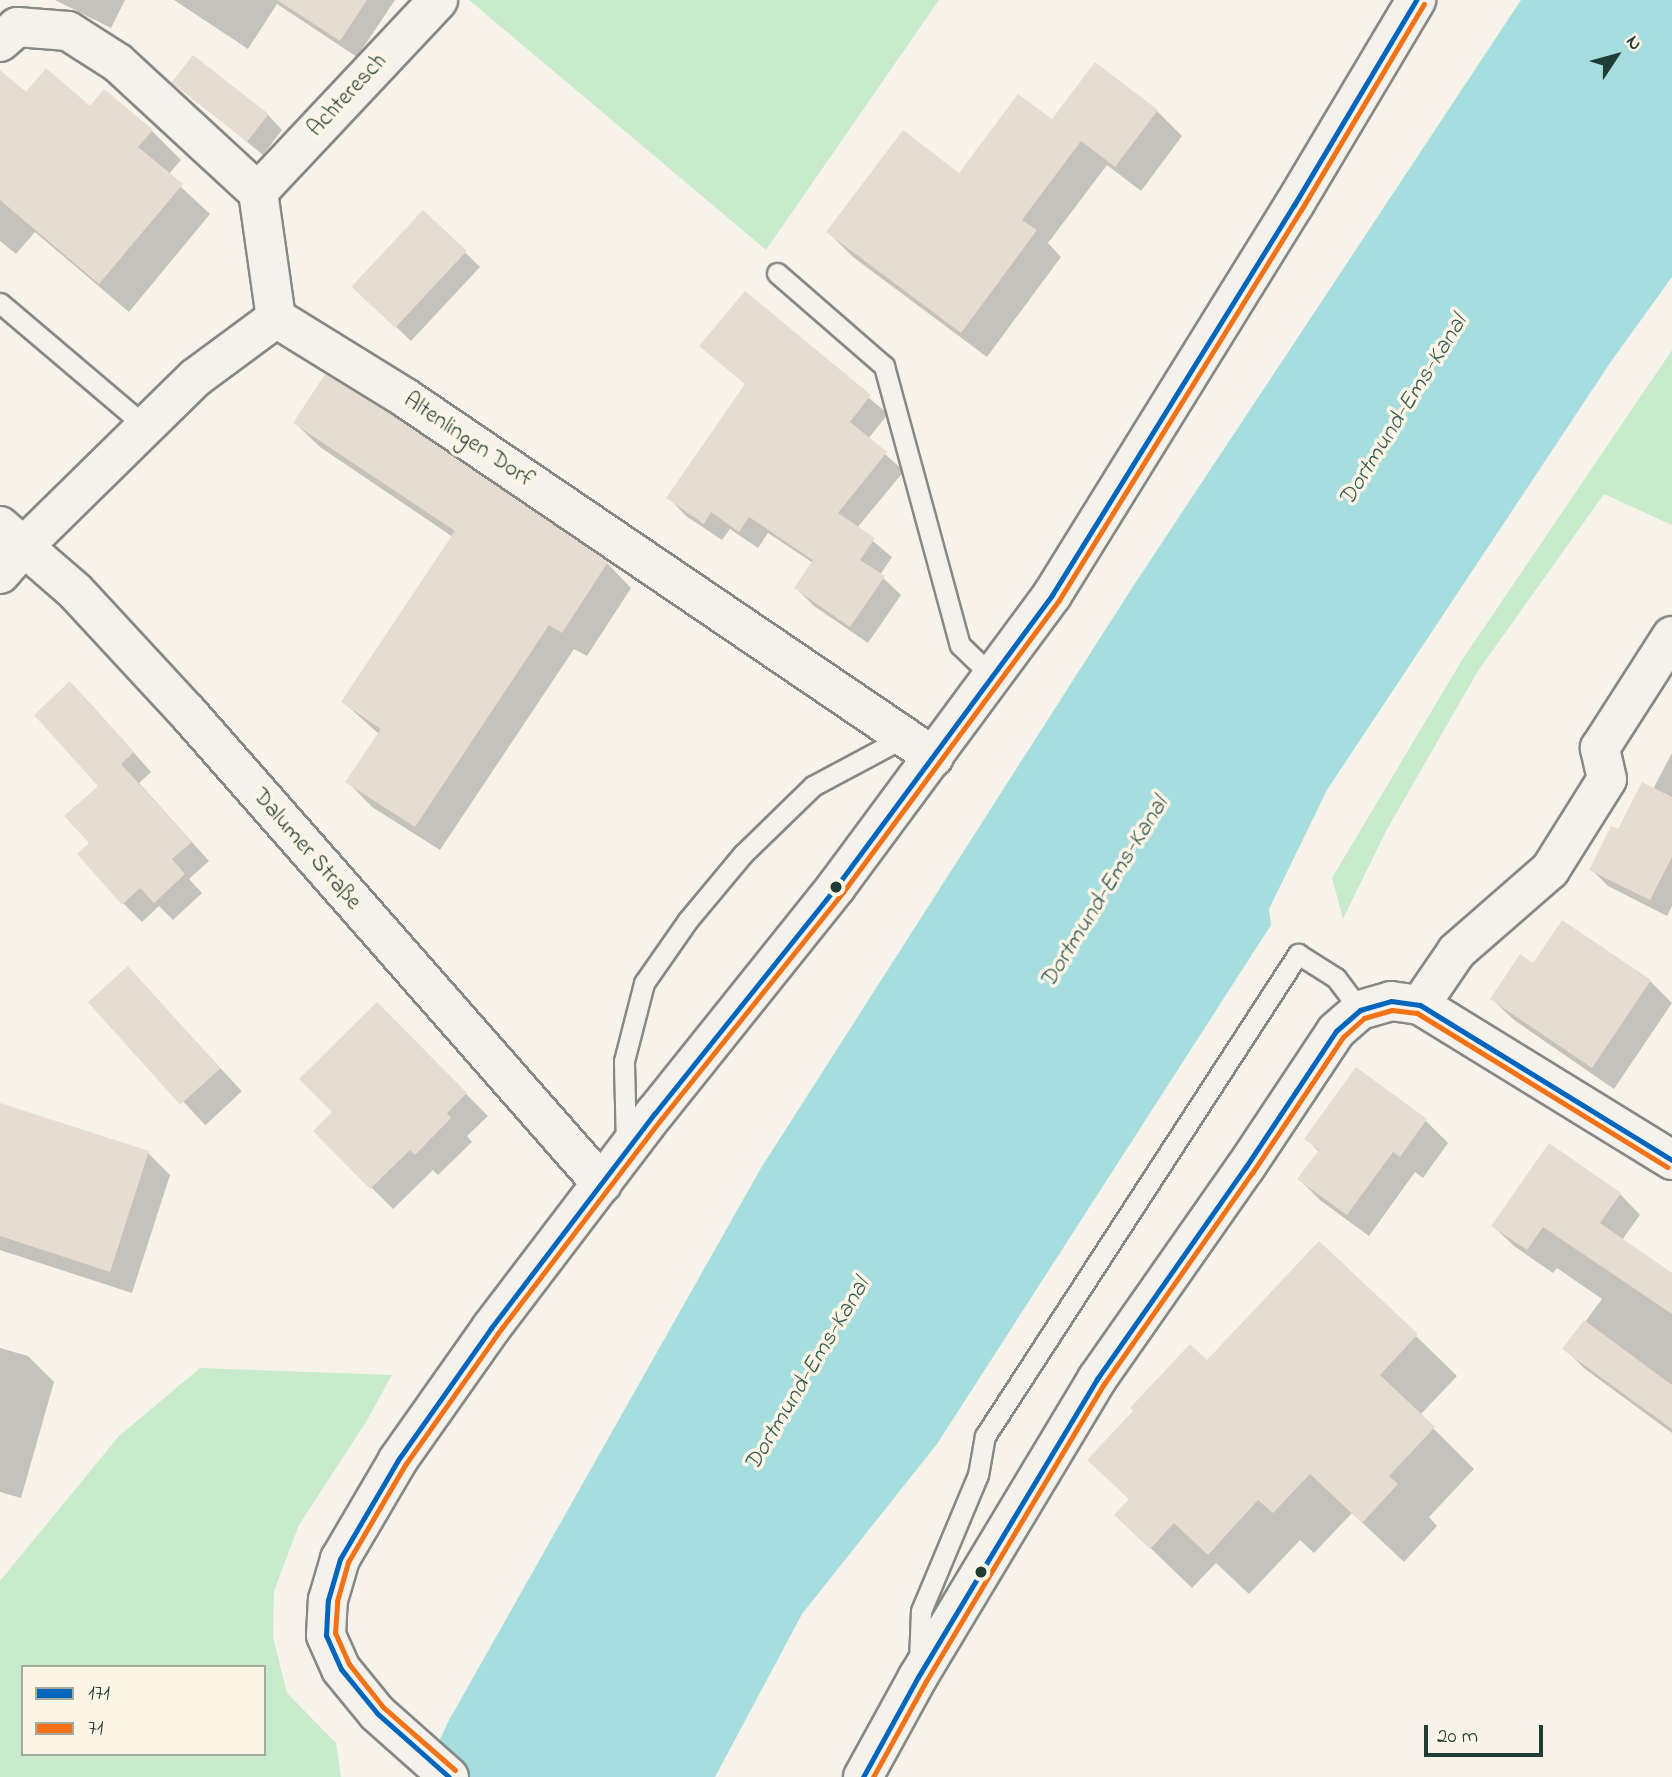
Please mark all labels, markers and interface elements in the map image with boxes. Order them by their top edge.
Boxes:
north arrow [1581,21,1651,91]
text: N [1619,30,1648,56]
street label: Achteresch [303,49,393,143]
water label: Dortmund-Ems-Kanal [1333,310,1475,512]
street label: Altenlingen Dorf [398,387,538,495]
street label: Dalumer Straße [246,784,366,916]
water label: Dortmund-Ems-Kanal [1034,792,1176,994]
unlabelled marker [829,880,843,894]
water label: Dortmund-Ems-Kanal [739,1273,877,1477]
unlabelled marker [974,1565,988,1579]
legend [21,1665,266,1756]
text: 171 [88,1679,110,1709]
scale bar [1427,1710,1546,1754]
text: 71 [88,1714,103,1744]
text: 20 m [1437,1722,1478,1752]

